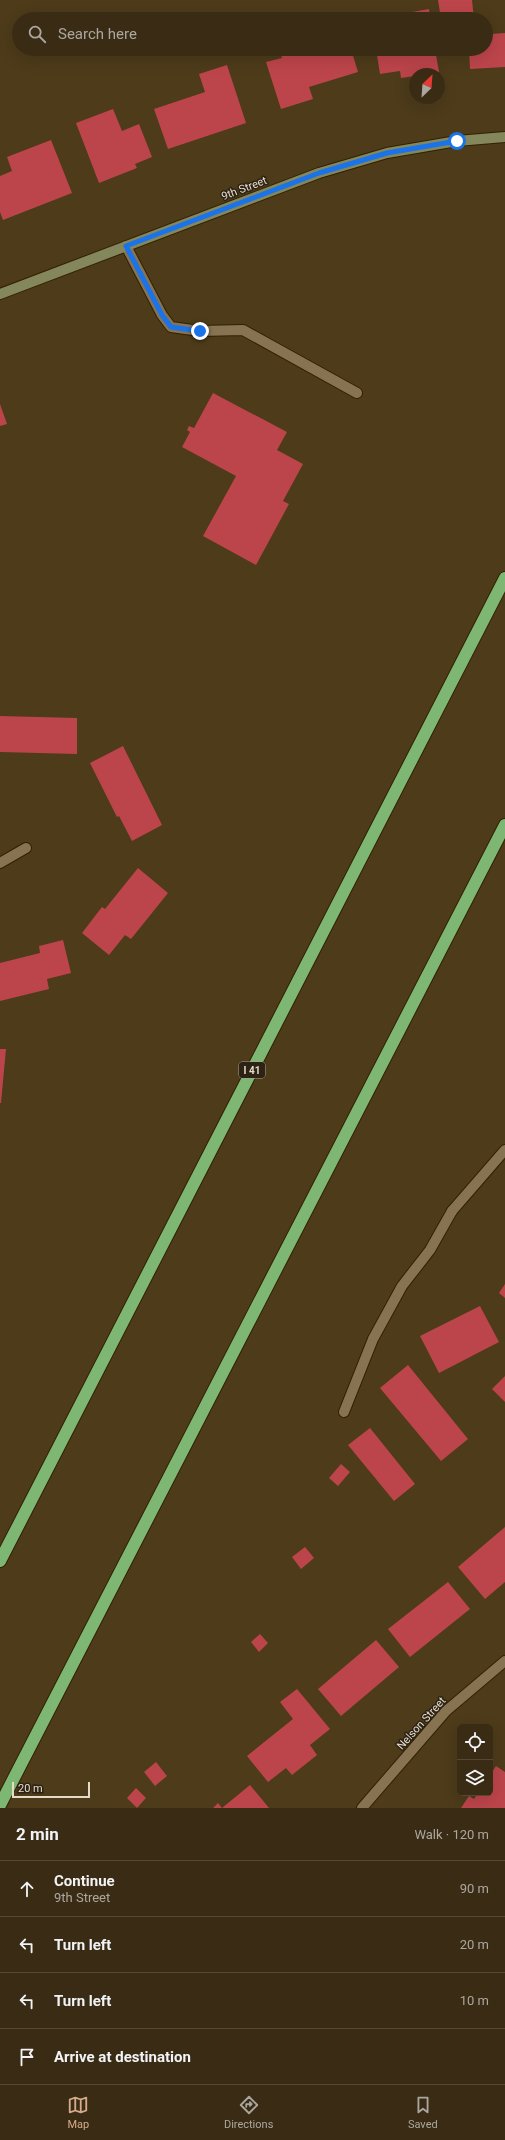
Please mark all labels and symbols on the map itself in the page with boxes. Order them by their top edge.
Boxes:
north arrow [409,68,445,104]
route start [448,132,466,150]
street label: 9th Street [220,174,269,203]
route end [191,322,209,340]
road number: I 41 [239,1062,265,1078]
street label: Nelson Street [394,1694,449,1752]
scale bar [12,1780,90,1799]

